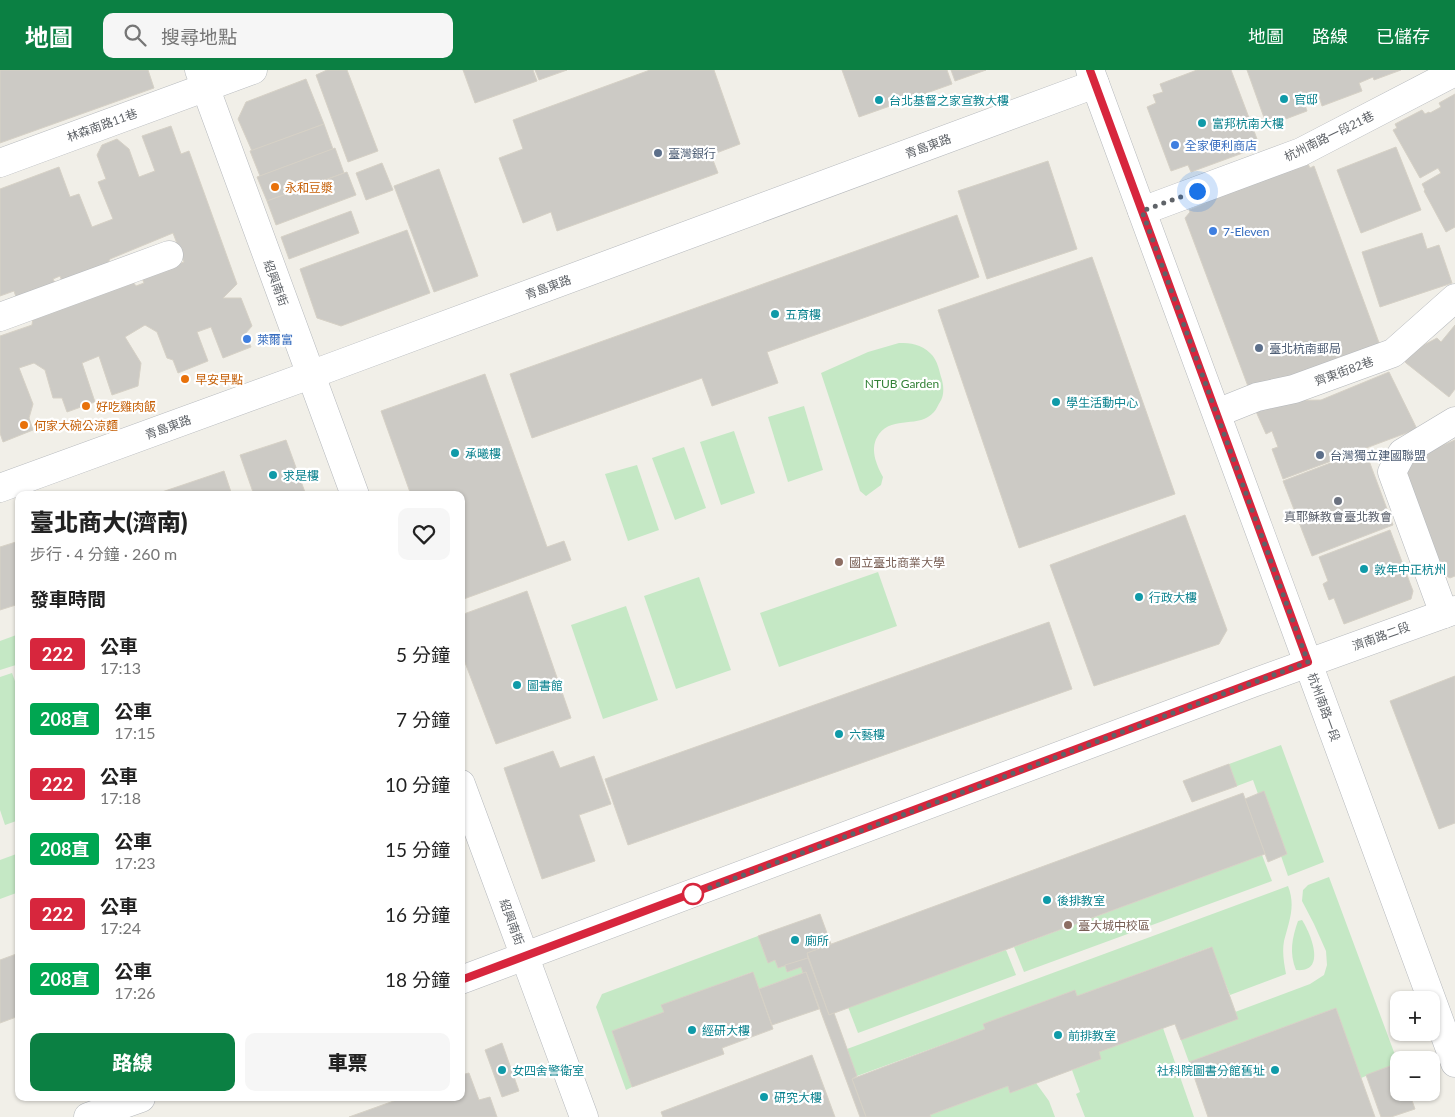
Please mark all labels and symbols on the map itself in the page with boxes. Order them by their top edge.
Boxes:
place label: 官邸 [1294,92,1318,107]
place label: 台北基督之家宣教大樓 [889,93,1009,108]
marker: 官邸 [1278,93,1290,105]
marker: 台北基督之家宣教大樓 [873,94,885,106]
street label: 林森南路11巷 [65,105,139,145]
street label: 杭州南路一段21巷 [1282,108,1376,164]
place label: 富邦杭南大樓 [1212,116,1284,131]
marker: 富邦杭南大樓 [1196,117,1208,129]
street label: 青島東路 [903,131,953,161]
place label: 全家便利商店 [1185,138,1257,153]
marker: 全家便利商店 [1169,139,1181,151]
place label: 臺灣銀行 [668,146,716,161]
marker: 臺灣銀行 [652,147,664,159]
your location [1185,179,1210,204]
place label: 永和豆漿 [285,180,333,195]
marker: 永和豆漿 [269,181,281,193]
place label: 7-Eleven [1223,224,1269,239]
marker: 7-Eleven [1207,225,1219,237]
street label: 紹興南街 [261,258,291,308]
street label: 青島東路 [523,272,573,302]
place label: 五育樓 [785,307,821,322]
marker: 五育樓 [769,308,781,320]
place label: 萊爾富 [257,332,293,347]
marker: 萊爾富 [241,333,253,345]
place label: 臺北杭南郵局 [1269,341,1341,356]
marker: 臺北杭南郵局 [1253,342,1265,354]
street label: 齊東街82巷 [1312,353,1376,389]
place label: 早安早點 [195,372,243,387]
marker: 早安早點 [179,373,191,385]
park label: NTUB Garden [865,376,939,391]
place label: 學生活動中心 [1066,395,1138,410]
marker: 學生活動中心 [1050,396,1062,408]
place label: 好吃雞肉飯 [96,399,156,414]
marker: 好吃雞肉飯 [80,400,92,412]
street label: 青島東路 [143,412,193,442]
place label: 何家大碗公涼麵 [34,418,118,433]
marker: 何家大碗公涼麵 [18,419,30,431]
place label: 承曦樓 [465,446,501,461]
marker: 承曦樓 [449,447,461,459]
place label: 台灣獨立建國聯盟 [1330,448,1426,463]
marker: 台灣獨立建國聯盟 [1314,449,1326,461]
place label: 求是樓 [283,468,319,483]
marker: 求是樓 [267,469,279,481]
marker: 真耶穌教會臺北教會 [1332,495,1344,507]
place label: 真耶穌教會臺北教會 [1284,509,1392,524]
place label: 國立臺北商業大學 [849,555,945,570]
marker: 國立臺北商業大學 [833,556,845,568]
place label: 敦年中正杭州 [1374,562,1446,577]
marker: 敦年中正杭州 [1358,563,1370,575]
place label: 行政大樓 [1149,590,1197,605]
marker: 行政大樓 [1133,591,1145,603]
street label: 濟南路二段 [1350,619,1412,653]
street label: 杭州南路一段 [1305,671,1343,743]
place label: 圖書館 [527,678,563,693]
marker: 圖書館 [511,679,523,691]
place label: 六藝樓 [849,727,885,742]
marker: 六藝樓 [833,728,845,740]
unlabelled marker [682,883,704,905]
place label: 後排教室 [1057,893,1105,908]
marker: 後排教室 [1041,894,1053,906]
street label: 紹興南街 [497,897,527,947]
place label: 臺大城中校區 [1078,918,1150,933]
marker: 臺大城中校區 [1062,919,1074,931]
place label: 廁所 [805,933,829,948]
marker: 廁所 [789,934,801,946]
place label: 經研大樓 [702,1023,750,1038]
marker: 經研大樓 [686,1024,698,1036]
place label: 前排教室 [1068,1028,1116,1043]
marker: 前排教室 [1052,1029,1064,1041]
place label: 女四舍警衛室 [512,1063,584,1078]
place label: 社科院圖書分館舊址 [1157,1063,1265,1078]
marker: 女四舍警衛室 [496,1064,508,1076]
marker: 社科院圖書分館舊址 [1269,1064,1281,1076]
place label: 研究大樓 [774,1090,822,1105]
marker: 研究大樓 [758,1091,770,1103]

